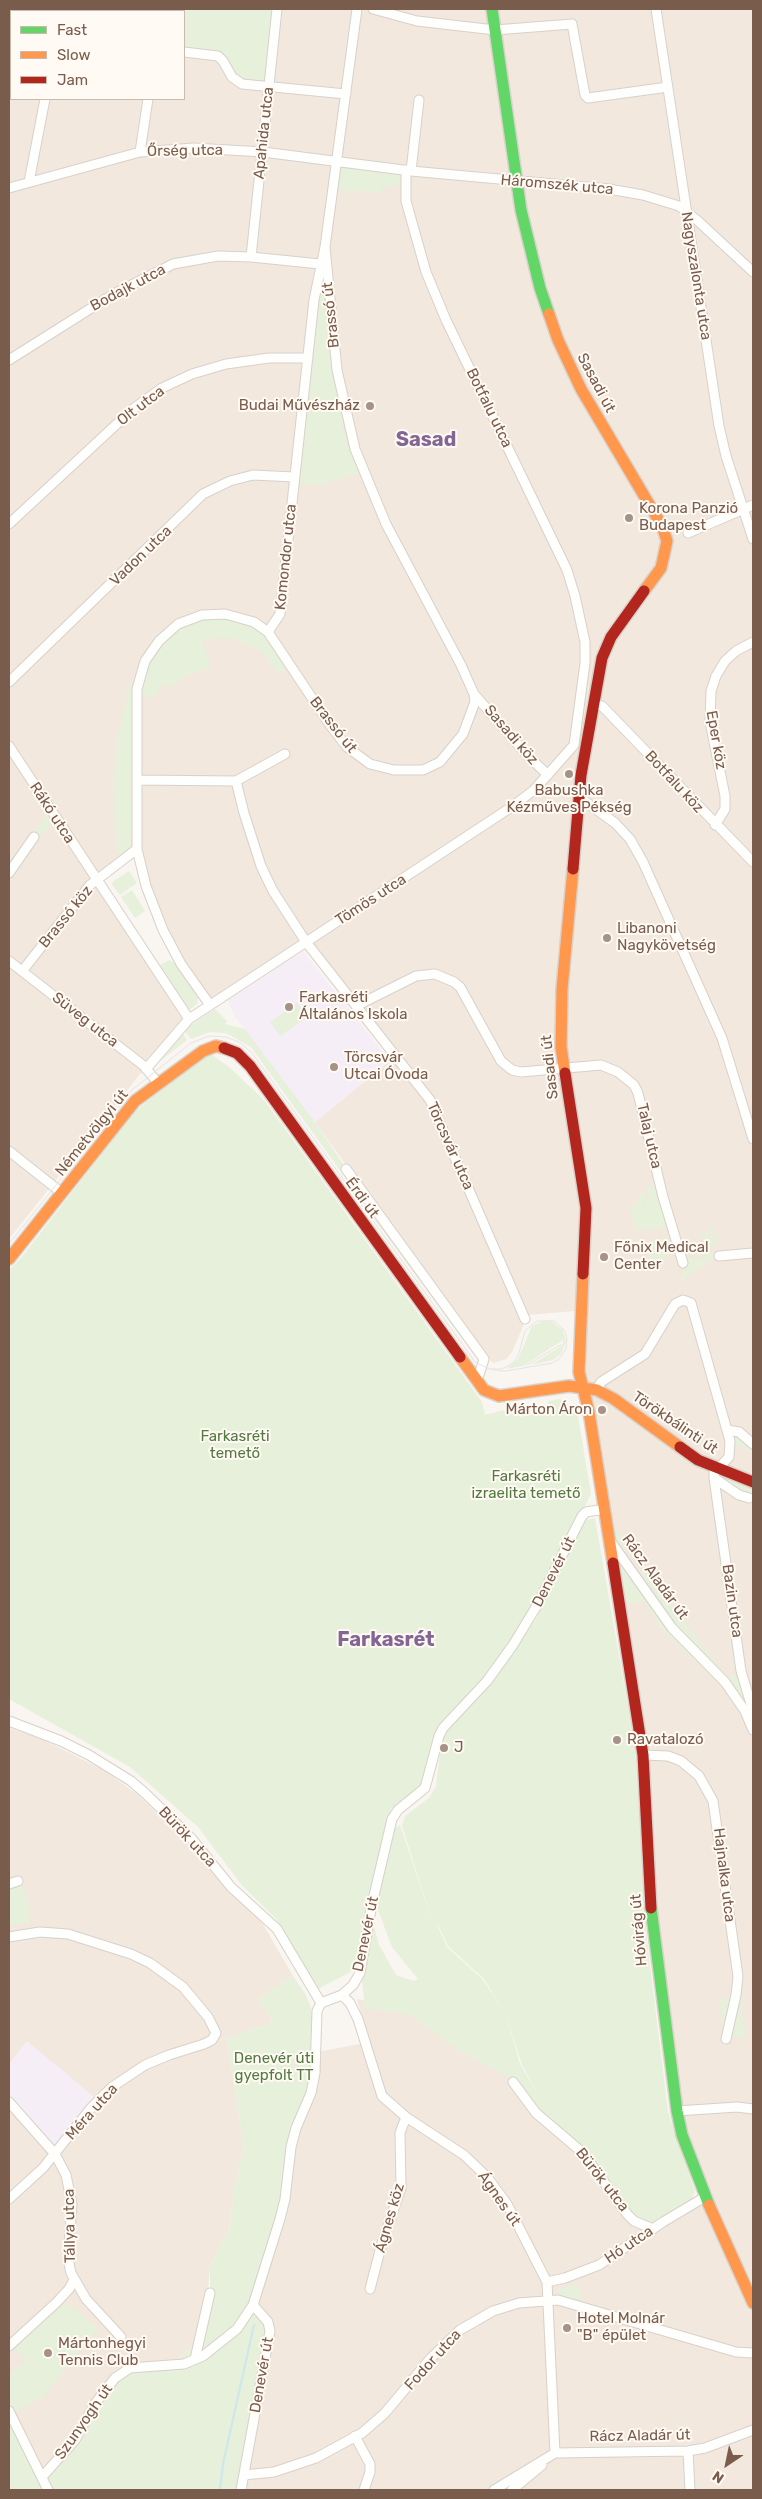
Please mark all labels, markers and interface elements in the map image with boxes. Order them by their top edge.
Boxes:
legend [10,10,185,100]
text: Fast [57,21,87,39]
text: Slow [57,46,90,64]
text: Jam [57,71,88,89]
street label: Apahida utca [250,86,278,180]
street label: Őrség utca [147,141,223,161]
street label: Háromszék utca [500,171,614,199]
street label: Nagyszalonta utca [677,210,715,342]
street label: Bodajk utca [87,261,169,315]
street label: Brassó út [319,281,343,349]
street label: Sasadi út [573,350,619,416]
street label: Botfalu utca [462,365,516,451]
street label: Olt utca [114,382,168,430]
place label: Budai Művészház [239,397,360,415]
marker: Budai Művészház [364,400,376,412]
district label: Sasad [396,428,456,452]
place label: Korona Panzió Budapest [639,500,738,535]
street label: Komondor utca [271,503,301,611]
marker: Korona Panzió Budapest [623,512,635,524]
street label: Vadon utca [106,522,176,590]
street label: Brassó út [305,693,361,757]
street label: Sasadi köz [480,701,542,769]
street label: Eper köz [702,709,730,771]
street label: Botfalu köz [641,747,707,817]
marker: Babushka Kézműves Pékség [563,768,575,780]
street label: Rákó utca [26,779,78,847]
place label: Babushka Kézműves Pékség [506,782,632,817]
street label: Tömös utca [332,871,410,929]
street label: Brassó köz [35,882,97,952]
place label: Libanoni Nagykövetség [617,920,716,955]
marker: Libanoni Nagykövetség [601,932,613,944]
street label: Süveg utca [48,989,122,1051]
place label: Farkasréti Általános Iskola [299,989,407,1024]
marker: Farkasréti Általános Iskola [283,1001,295,1013]
street label: Sasadi út [538,1034,562,1100]
place label: Törcsvár Utcai Óvoda [344,1049,428,1084]
marker: Törcsvár Utcai Óvoda [328,1061,340,1073]
street label: Németvölgyi út [52,1086,132,1180]
street label: Törcsvár utca [423,1099,477,1193]
street label: Talaj utca [633,1102,665,1170]
street label: Érdi út [341,1174,383,1222]
place label: Főnix Medical Center [614,1239,709,1274]
marker: Főnix Medical Center [598,1251,610,1263]
street label: Törökbálinti út [629,1388,721,1458]
place label: Márton Áron [506,1401,592,1419]
marker: Márton Áron [596,1404,608,1416]
park label: Farkasréti temető [200,1428,270,1463]
park label: Farkasréti izraelita temető [471,1468,581,1503]
street label: Rácz Aladár út [618,1531,692,1623]
street label: Denevér út [529,1534,579,1610]
street label: Bazin utca [718,1563,746,1639]
district label: Farkasrét [337,1628,435,1652]
place label: Ravatalozó [627,1731,704,1749]
marker: Ravatalozó [611,1734,623,1746]
place label: J [454,1739,464,1757]
marker: J [438,1742,450,1754]
street label: Bürök utca [154,1803,220,1871]
street label: Hajnalka utca [709,1827,739,1923]
street label: Hóvirág út [627,1893,651,1967]
street label: Denevér út [349,1895,383,1973]
park label: Denevér úti gyepfolt TT [234,2050,314,2085]
street label: Méra utca [62,2080,122,2144]
street label: Bürök utca [571,2144,633,2216]
street label: Ágnes út [474,2168,524,2230]
street label: Ágnes köz [372,2181,408,2255]
street label: Tállya utca [60,2189,80,2263]
street label: Hó utca [601,2222,657,2268]
place label: Hotel Molnár "B" épület [577,2310,665,2345]
marker: Hotel Molnár "B" épület [561,2322,573,2334]
street label: Fodor utca [401,2326,465,2394]
place label: Mártonhegyi Tennis Club [58,2335,146,2370]
street label: Denevér út [246,2336,278,2414]
marker: Mártonhegyi Tennis Club [42,2347,54,2359]
street label: Szunyogh út [51,2381,117,2463]
street label: Rácz Aladár út [589,2426,691,2446]
north arrow [702,2439,752,2489]
text: N [709,2467,727,2487]

